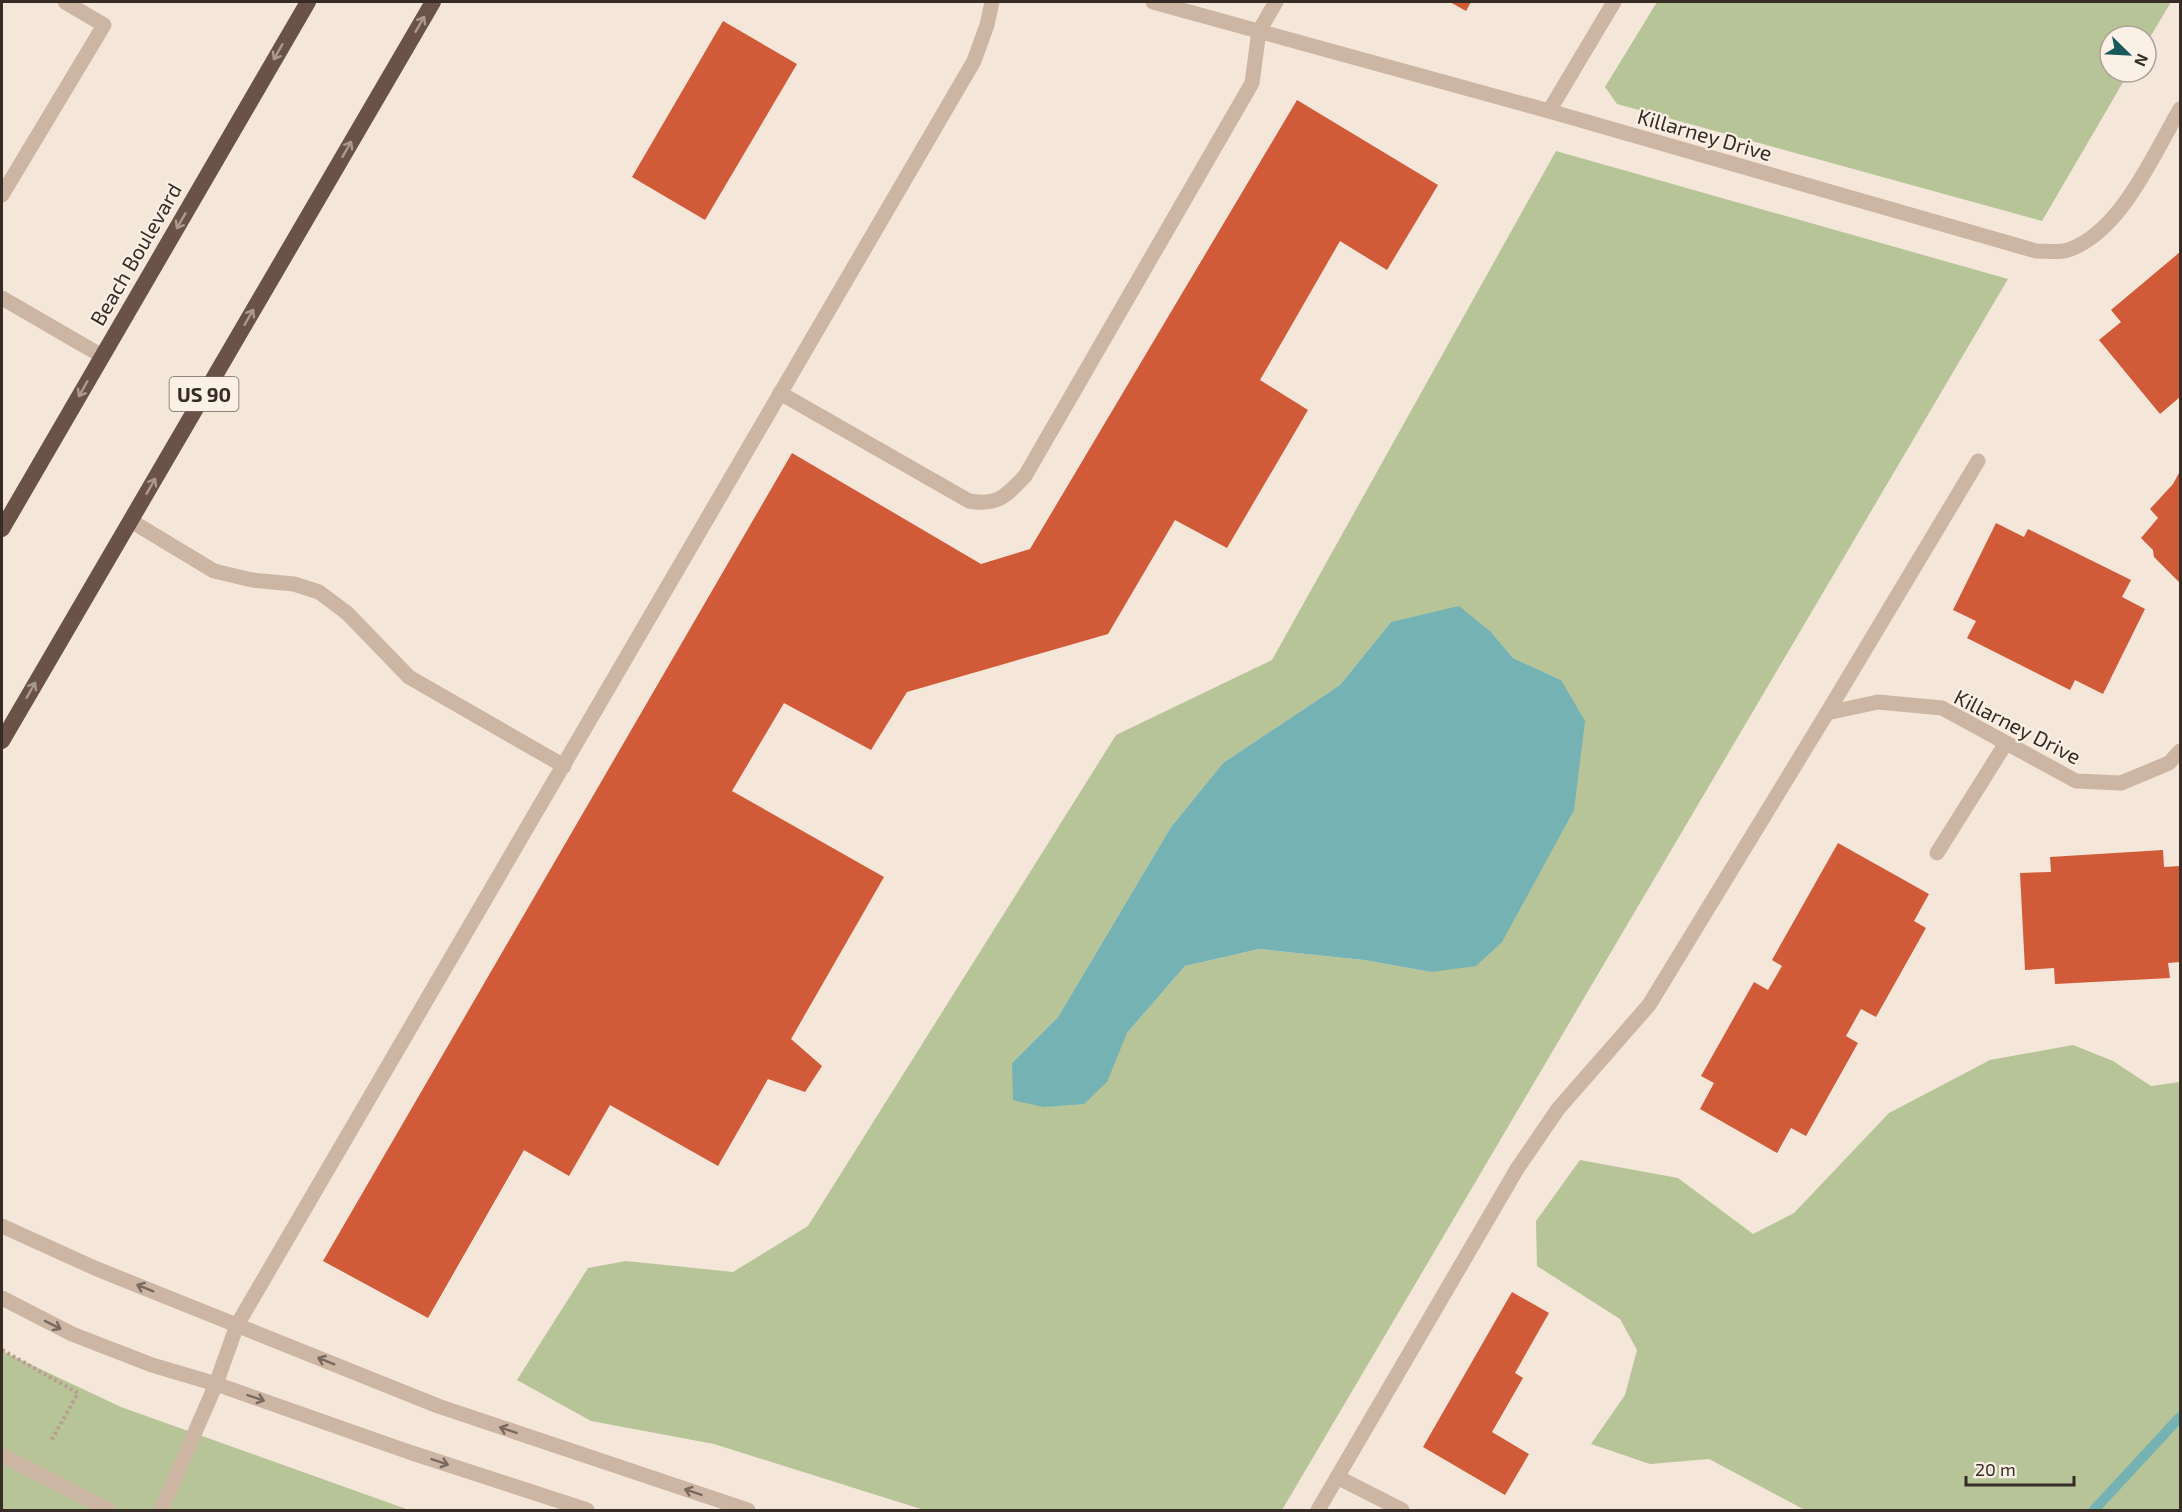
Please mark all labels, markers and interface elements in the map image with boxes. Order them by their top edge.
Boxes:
one-way arrow [414,16,426,33]
north arrow [2098,24,2158,84]
one-way arrow [272,43,284,60]
text: N [2131,51,2153,69]
street label: Killarney Drive [1635,103,1775,165]
one-way arrow [342,141,354,158]
street label: Beach Boulevard [84,178,186,330]
one-way arrow [174,212,186,229]
one-way arrow [244,309,256,326]
road number: US 90 [170,377,238,411]
one-way arrow [76,380,88,397]
one-way arrow [145,478,157,495]
one-way arrow [25,682,37,699]
street label: Killarney Drive [1951,683,2085,769]
one-way arrow [136,1282,154,1293]
one-way arrow [44,1320,62,1331]
one-way arrow [317,1355,335,1366]
one-way arrow [246,1394,265,1405]
one-way arrow [499,1423,518,1434]
scale bar [1966,1449,2074,1487]
one-way arrow [430,1458,449,1469]
text: 20 m [1975,1458,2016,1480]
one-way arrow [684,1485,703,1496]

